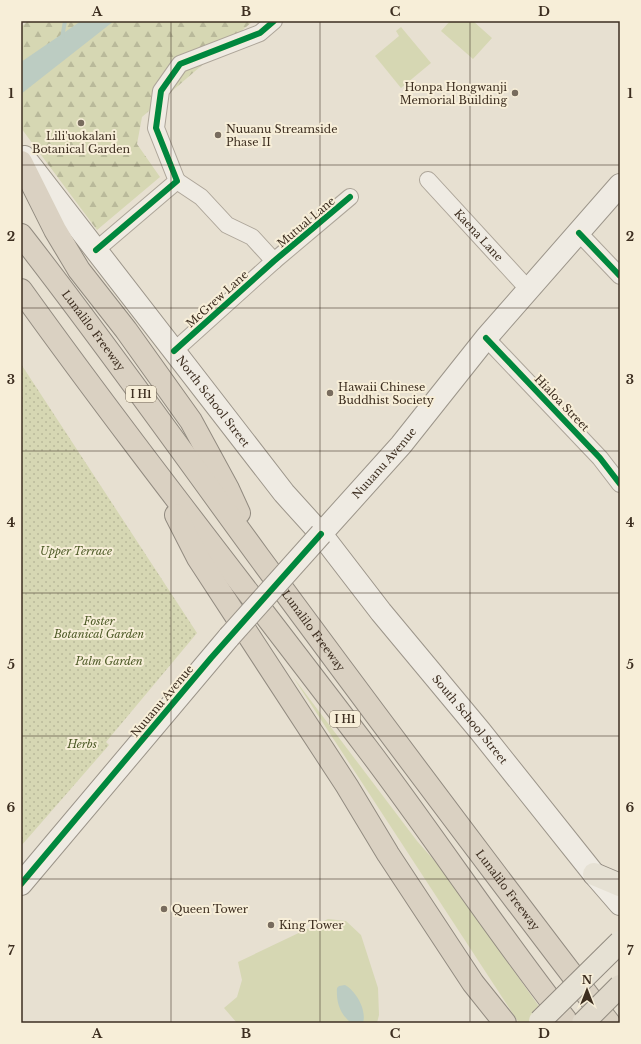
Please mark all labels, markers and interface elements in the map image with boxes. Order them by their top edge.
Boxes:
text: A [91,3,103,20]
text: B [241,3,251,20]
text: C [390,3,401,20]
text: D [538,3,550,20]
place label: Honpa Hongwanji Memorial Building [400,80,507,107]
text: 1 [8,85,14,102]
text: 1 [627,85,633,102]
marker: Honpa Hongwanji Memorial Building [510,88,520,98]
marker: Lili'uokalani Botanical Garden [76,118,86,128]
place label: Nuuanu Streamside Phase II [226,122,338,149]
place label: Lili'uokalani Botanical Garden [32,129,130,156]
marker: Nuuanu Streamside Phase II [213,130,223,140]
street label: Mutual Lane [274,194,338,250]
street label: Kaena Lane [451,206,506,264]
text: 2 [7,228,15,245]
text: 2 [626,228,634,245]
street label: McGrew Lane [183,267,251,331]
street label: Lunalilo Freeway [59,287,128,374]
street label: North School Street [173,353,253,451]
text: 3 [7,371,15,388]
text: 3 [626,371,634,388]
street label: Hialoa Street [532,372,593,435]
place label: Hawaii Chinese Buddhist Society [338,380,434,407]
road number: I H1 [126,386,156,402]
marker: Hawaii Chinese Buddhist Society [325,388,335,398]
street label: Nuuanu Avenue [349,425,419,502]
text: 4 [7,514,16,531]
text: 4 [626,514,635,531]
park label: Upper Terrace [40,544,112,558]
street label: Lunalilo Freeway [279,587,348,674]
park label: Foster Botanical Garden [53,614,144,641]
park label: Palm Garden [74,654,143,668]
text: 5 [7,656,15,673]
text: 5 [626,656,634,673]
street label: Nuuanu Avenue [128,662,196,740]
street label: South School Street [429,672,511,768]
road number: I H1 [330,711,360,727]
park label: Herbs [66,737,97,751]
text: 6 [7,799,16,816]
text: 6 [626,799,635,816]
street label: Lunalilo Freeway [473,847,543,933]
place label: Queen Tower [172,902,249,916]
marker: Queen Tower [159,904,169,914]
place label: King Tower [279,918,344,932]
marker: King Tower [266,920,276,930]
text: 7 [8,942,15,959]
text: 7 [627,942,634,959]
north arrow [567,970,607,1010]
text: N [582,973,593,987]
text: A [91,1025,103,1042]
text: B [241,1025,251,1042]
text: C [390,1025,401,1042]
text: D [538,1025,550,1042]

